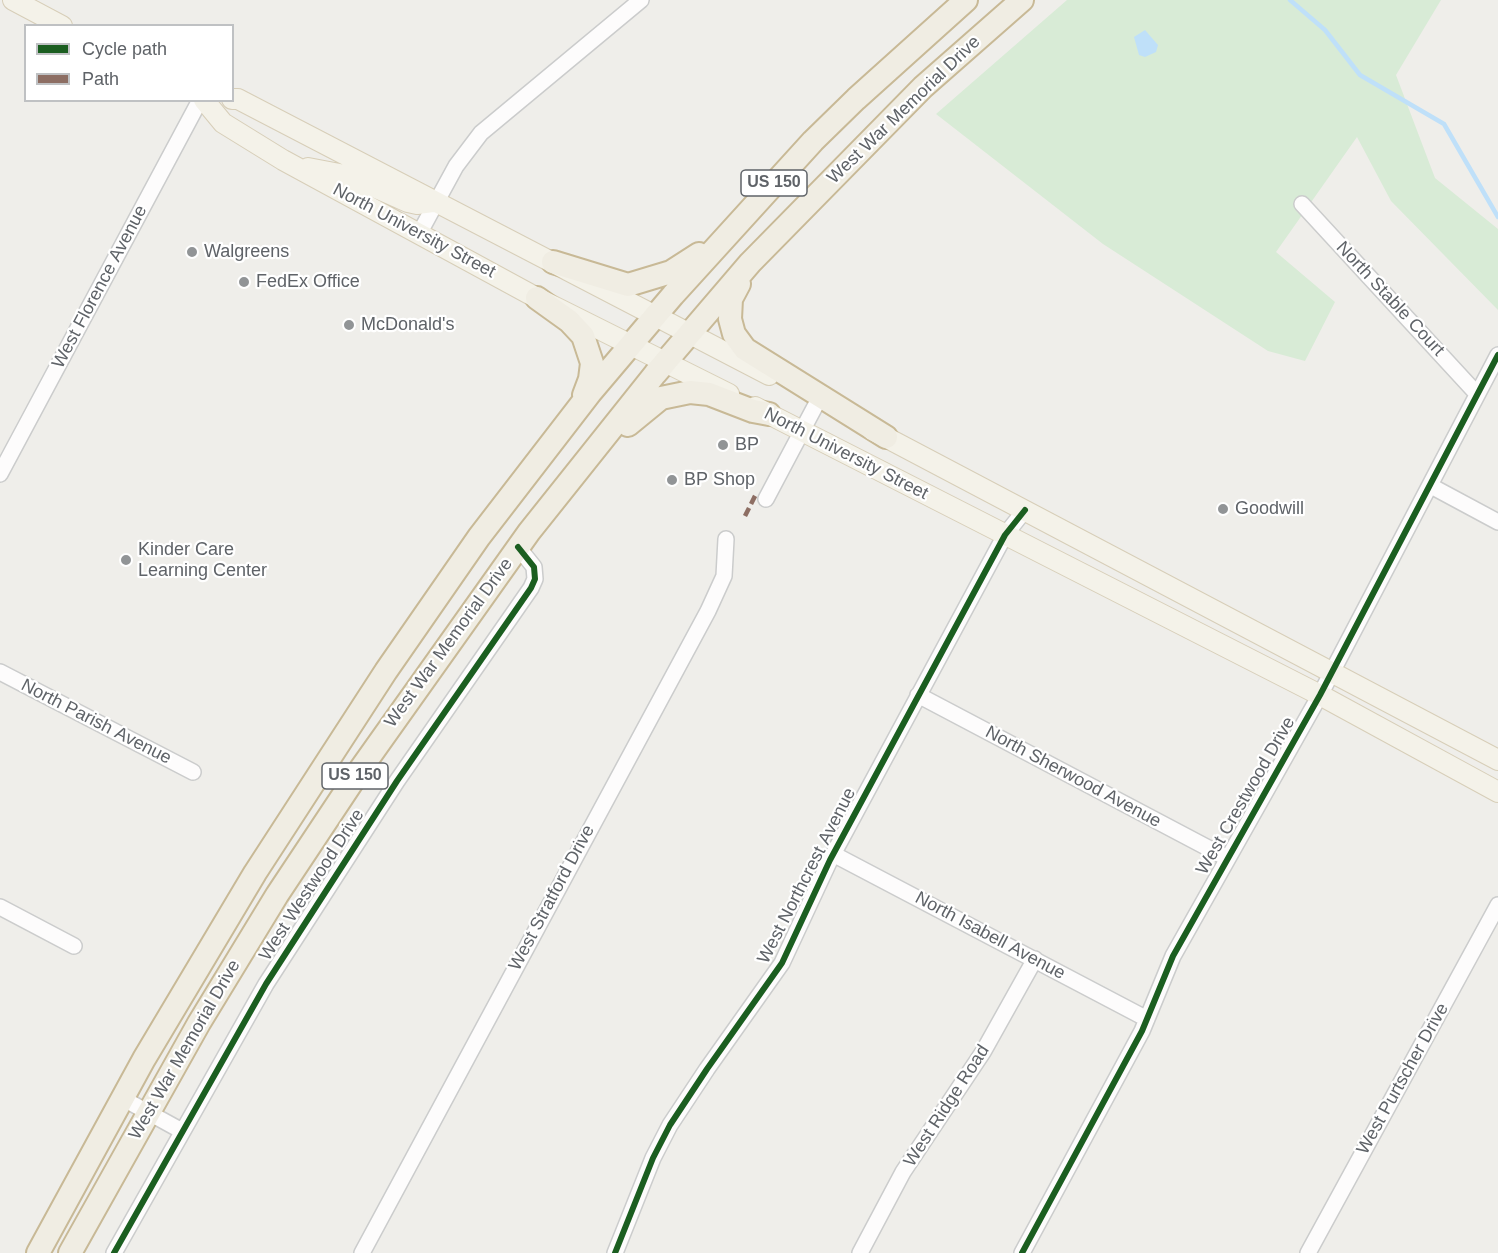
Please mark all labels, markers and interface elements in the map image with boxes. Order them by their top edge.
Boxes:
legend [24,24,234,102]
street label: West War Memorial Drive [823,31,985,189]
text: Cycle path [82,39,167,59]
text: Path [82,69,119,89]
road number: US 150 [741,170,807,196]
street label: North University Street [329,179,499,283]
street label: West Florence Avenue [48,202,152,372]
street label: North Stable Court [1331,237,1449,361]
place label: Walgreens [204,241,289,263]
marker: Walgreens [185,245,199,259]
place label: FedEx Office [256,271,360,293]
marker: FedEx Office [237,275,251,289]
place label: McDonald's [361,314,454,336]
marker: McDonald's [342,318,356,332]
street label: North University Street [760,403,932,505]
place label: BP [735,434,759,456]
marker: BP [716,438,730,452]
place label: BP Shop [684,469,755,491]
marker: BP Shop [665,473,679,487]
place label: Goodwill [1235,498,1304,520]
marker: Goodwill [1216,502,1230,516]
place label: Kinder Care Learning Center [138,539,267,582]
marker: Kinder Care Learning Center [119,553,133,567]
street label: West War Memorial Drive [380,554,518,732]
street label: North Parish Avenue [17,675,175,769]
street label: West Crestwood Drive [1192,713,1300,879]
street label: North Sherwood Avenue [981,722,1165,832]
road number: US 150 [322,763,388,789]
street label: West Northcrest Avenue [753,784,861,968]
street label: West Westwood Drive [255,805,369,965]
street label: West Stratford Drive [505,822,599,974]
street label: North Isabell Avenue [911,887,1069,985]
street label: West War Memorial Drive [125,956,245,1144]
street label: West Purtscher Drive [1352,1000,1454,1158]
street label: West Ridge Road [900,1041,994,1171]

